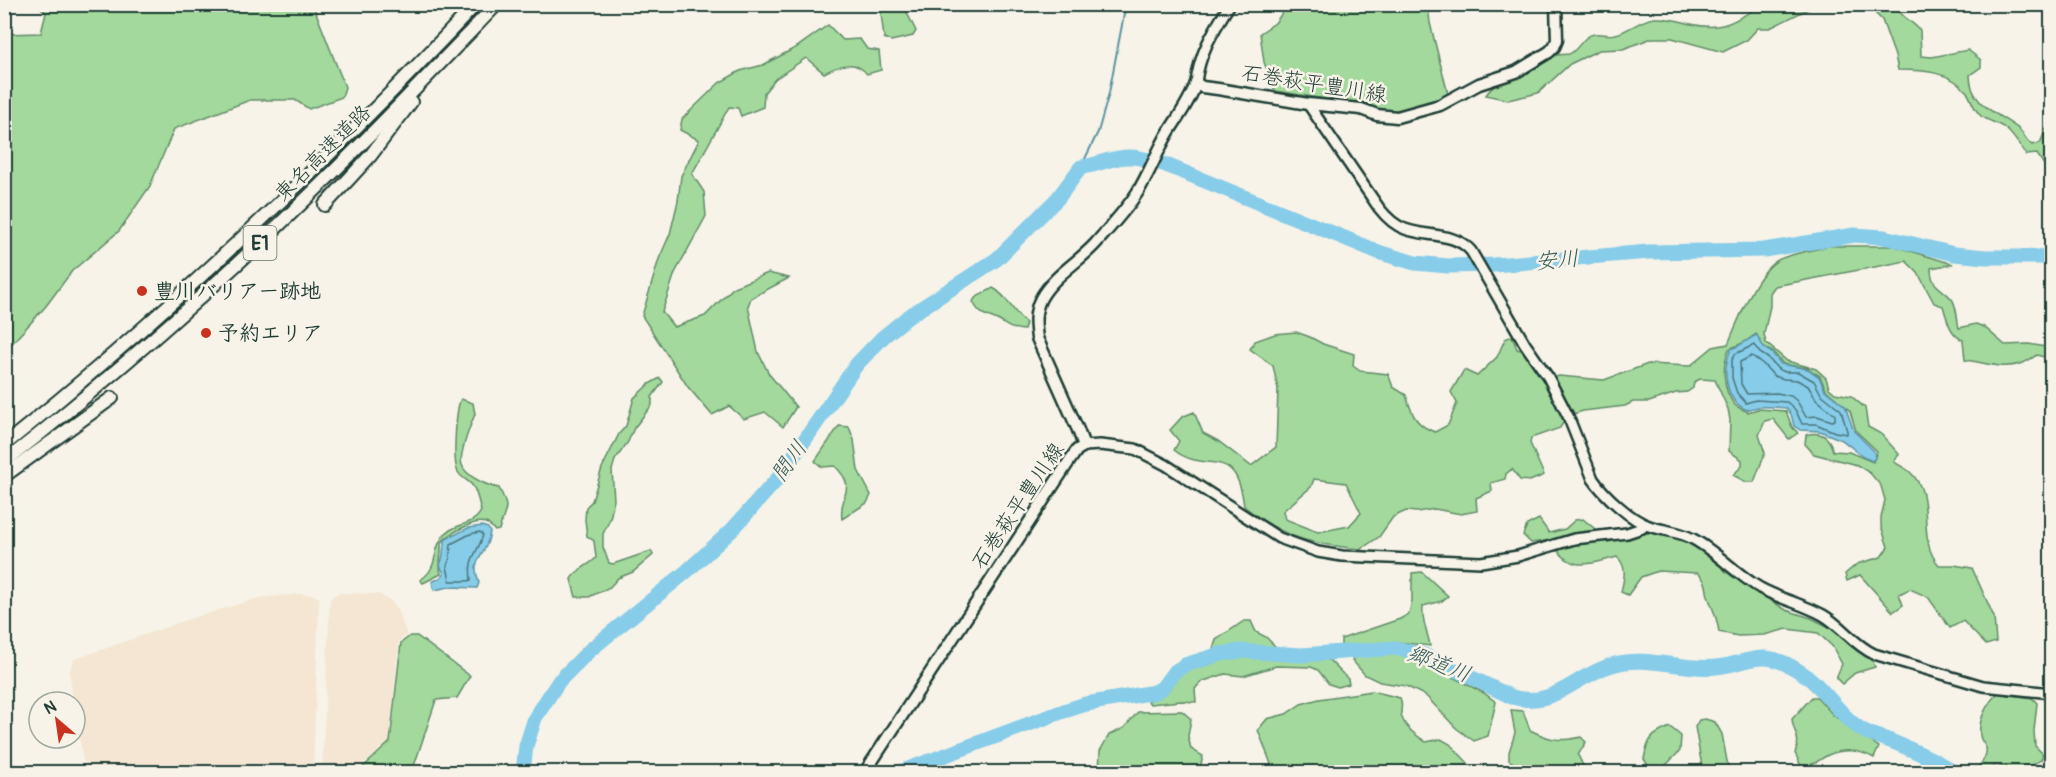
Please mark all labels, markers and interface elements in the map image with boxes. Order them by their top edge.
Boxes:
street label: 石巻萩平豊川線 [1239,59,1389,109]
street label: 東名高速道路 [269,99,377,207]
road number: E1 [244,226,276,260]
water label: 安川 [1534,244,1580,276]
place label: 豊川バリアー跡地 [154,278,321,305]
marker: 豊川バリアー跡地 [135,284,149,298]
place label: 予約エリア [218,320,323,347]
marker: 予約エリア [199,326,213,340]
water label: 間川 [765,435,813,487]
street label: 石巻萩平豊川線 [966,438,1070,574]
water label: 郷道川 [1403,639,1475,689]
north arrow [27,690,87,750]
text: N [41,696,60,719]

